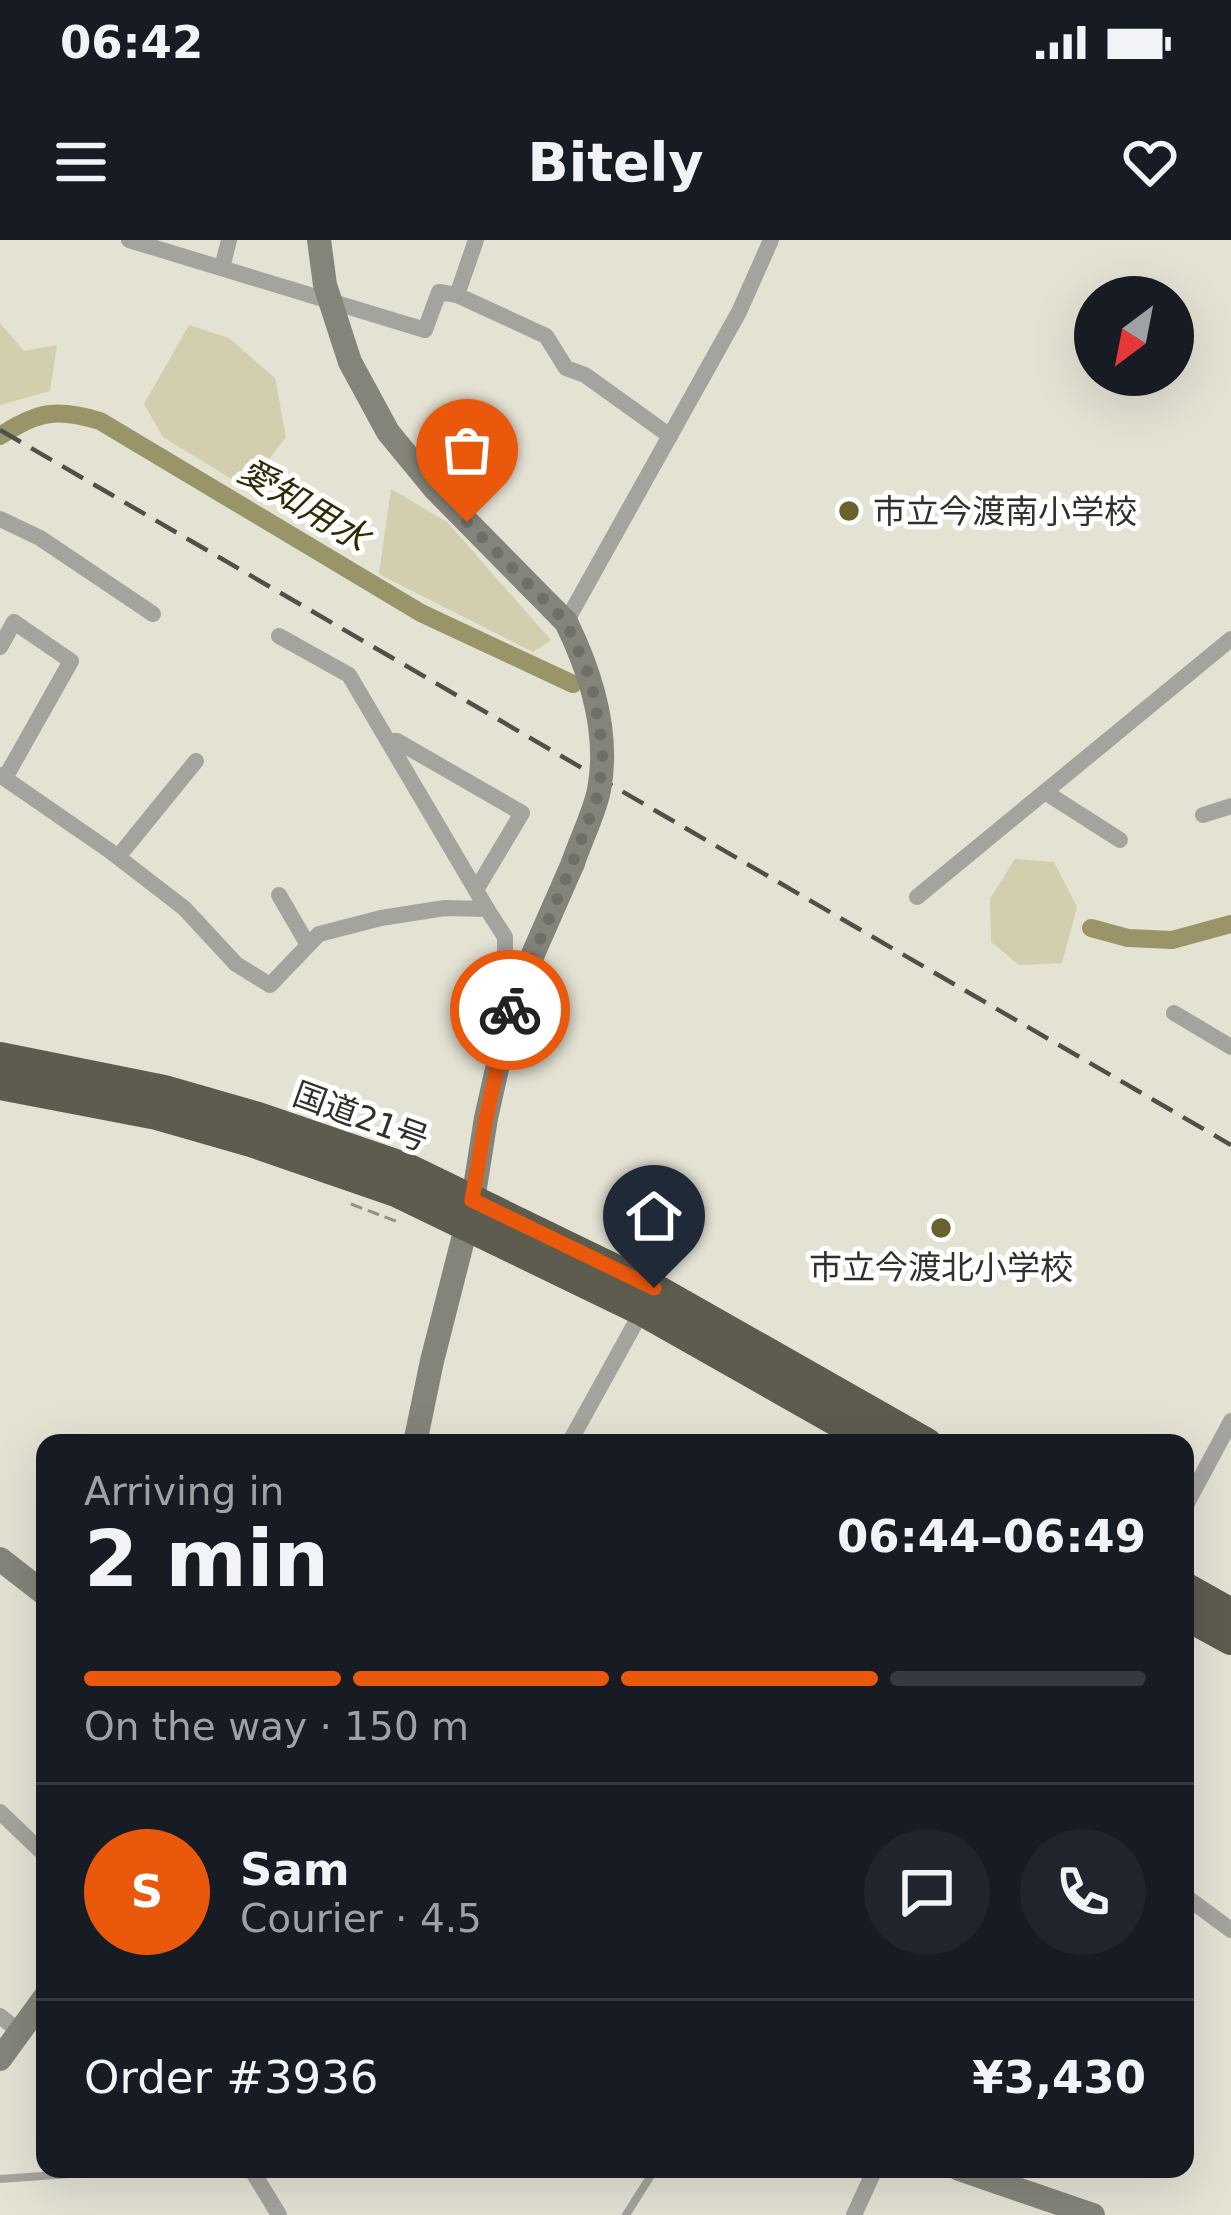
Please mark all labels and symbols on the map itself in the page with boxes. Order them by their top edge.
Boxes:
north arrow [1074,276,1194,396]
pin [416,399,518,522]
water label: 愛知用水 [231,450,379,561]
place label: 市立今渡南小学校 [873,492,1137,531]
marker: 市立今渡南小学校 [836,498,862,524]
courier [450,950,570,1070]
street label: 国道21号 [288,1074,434,1159]
pin [603,1165,705,1288]
marker: 市立今渡北小学校 [928,1215,954,1241]
place label: 市立今渡北小学校 [809,1248,1073,1287]

